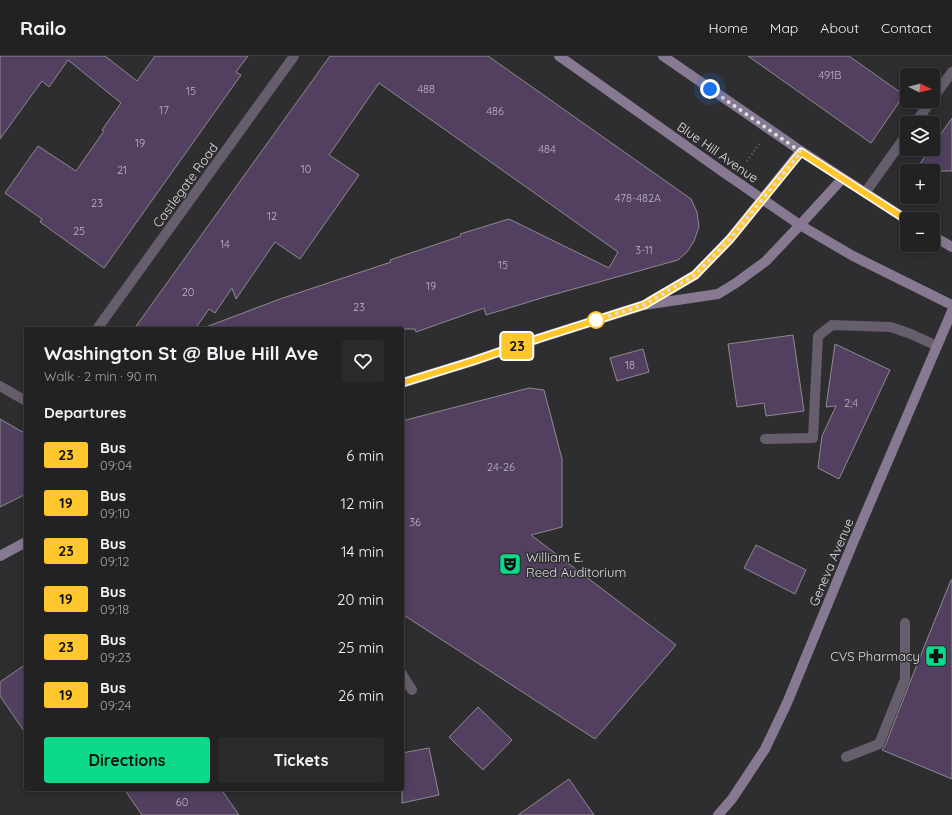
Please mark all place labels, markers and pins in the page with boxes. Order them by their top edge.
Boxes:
unlabelled marker [587,311,605,329]
place label: William E. Reed Auditorium [526,549,626,580]
theatre icon: William E. Reed Auditorium [497,551,523,577]
pharmacy icon: CVS Pharmacy [923,643,949,669]
place label: CVS Pharmacy [830,648,920,664]

